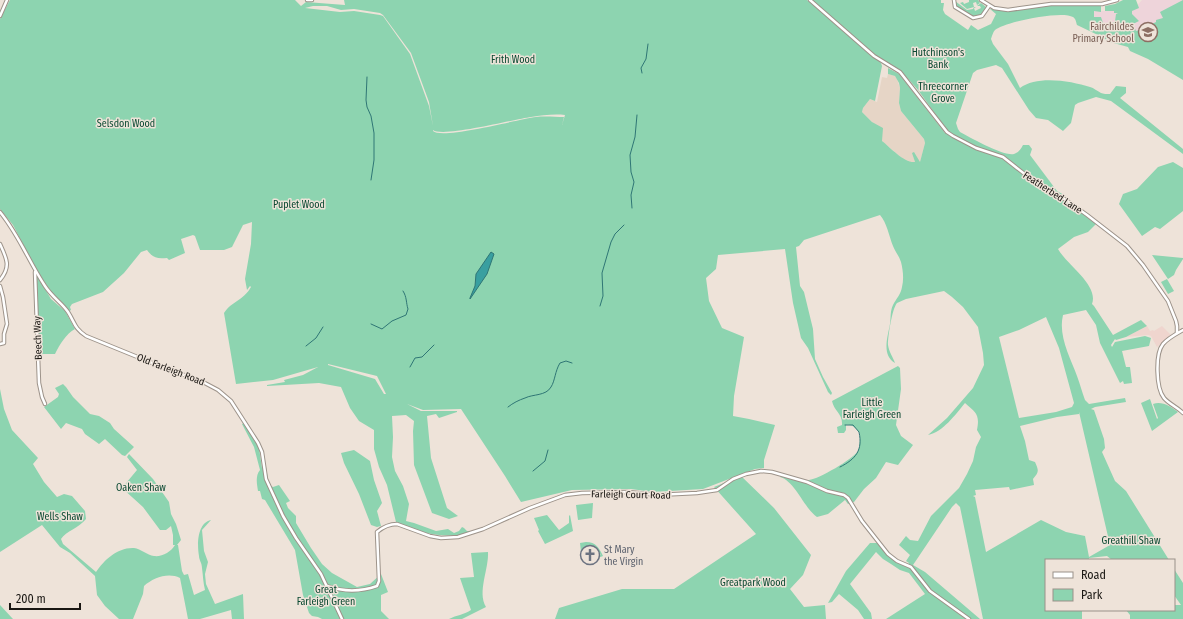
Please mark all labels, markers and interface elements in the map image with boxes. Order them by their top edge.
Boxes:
place label: Fairchildes Primary School [1072,21,1134,45]
school or university icon: Fairchildes Primary School [1137,21,1159,43]
park label: Hutchinson's Bank [912,47,964,71]
park label: Frith Wood [491,54,535,66]
park label: Threecorner Grove [918,81,968,105]
park label: Selsdon Wood [97,118,155,130]
street label: Featherbed Lane [1021,169,1084,216]
park label: Puplet Wood [273,199,325,211]
street label: Beech Way [31,315,45,360]
street label: Old Farleigh Road [135,351,206,388]
park label: Little Farleigh Green [843,397,901,421]
park label: Oaken Shaw [116,482,166,494]
street label: Farleigh Court Road [591,488,671,502]
park label: Wells Shaw [37,511,83,523]
park label: Greathill Shaw [1101,535,1161,547]
church icon: St Mary the Virgin [579,544,601,566]
place label: St Mary the Virgin [604,544,643,568]
legend [1045,559,1175,611]
text: Road [1081,568,1106,582]
park label: Greatpark Wood [720,577,786,589]
park label: Great Farleigh Green [297,584,355,608]
scale bar [10,585,80,611]
text: Park [1081,588,1103,602]
text: 200 m [16,592,46,606]

